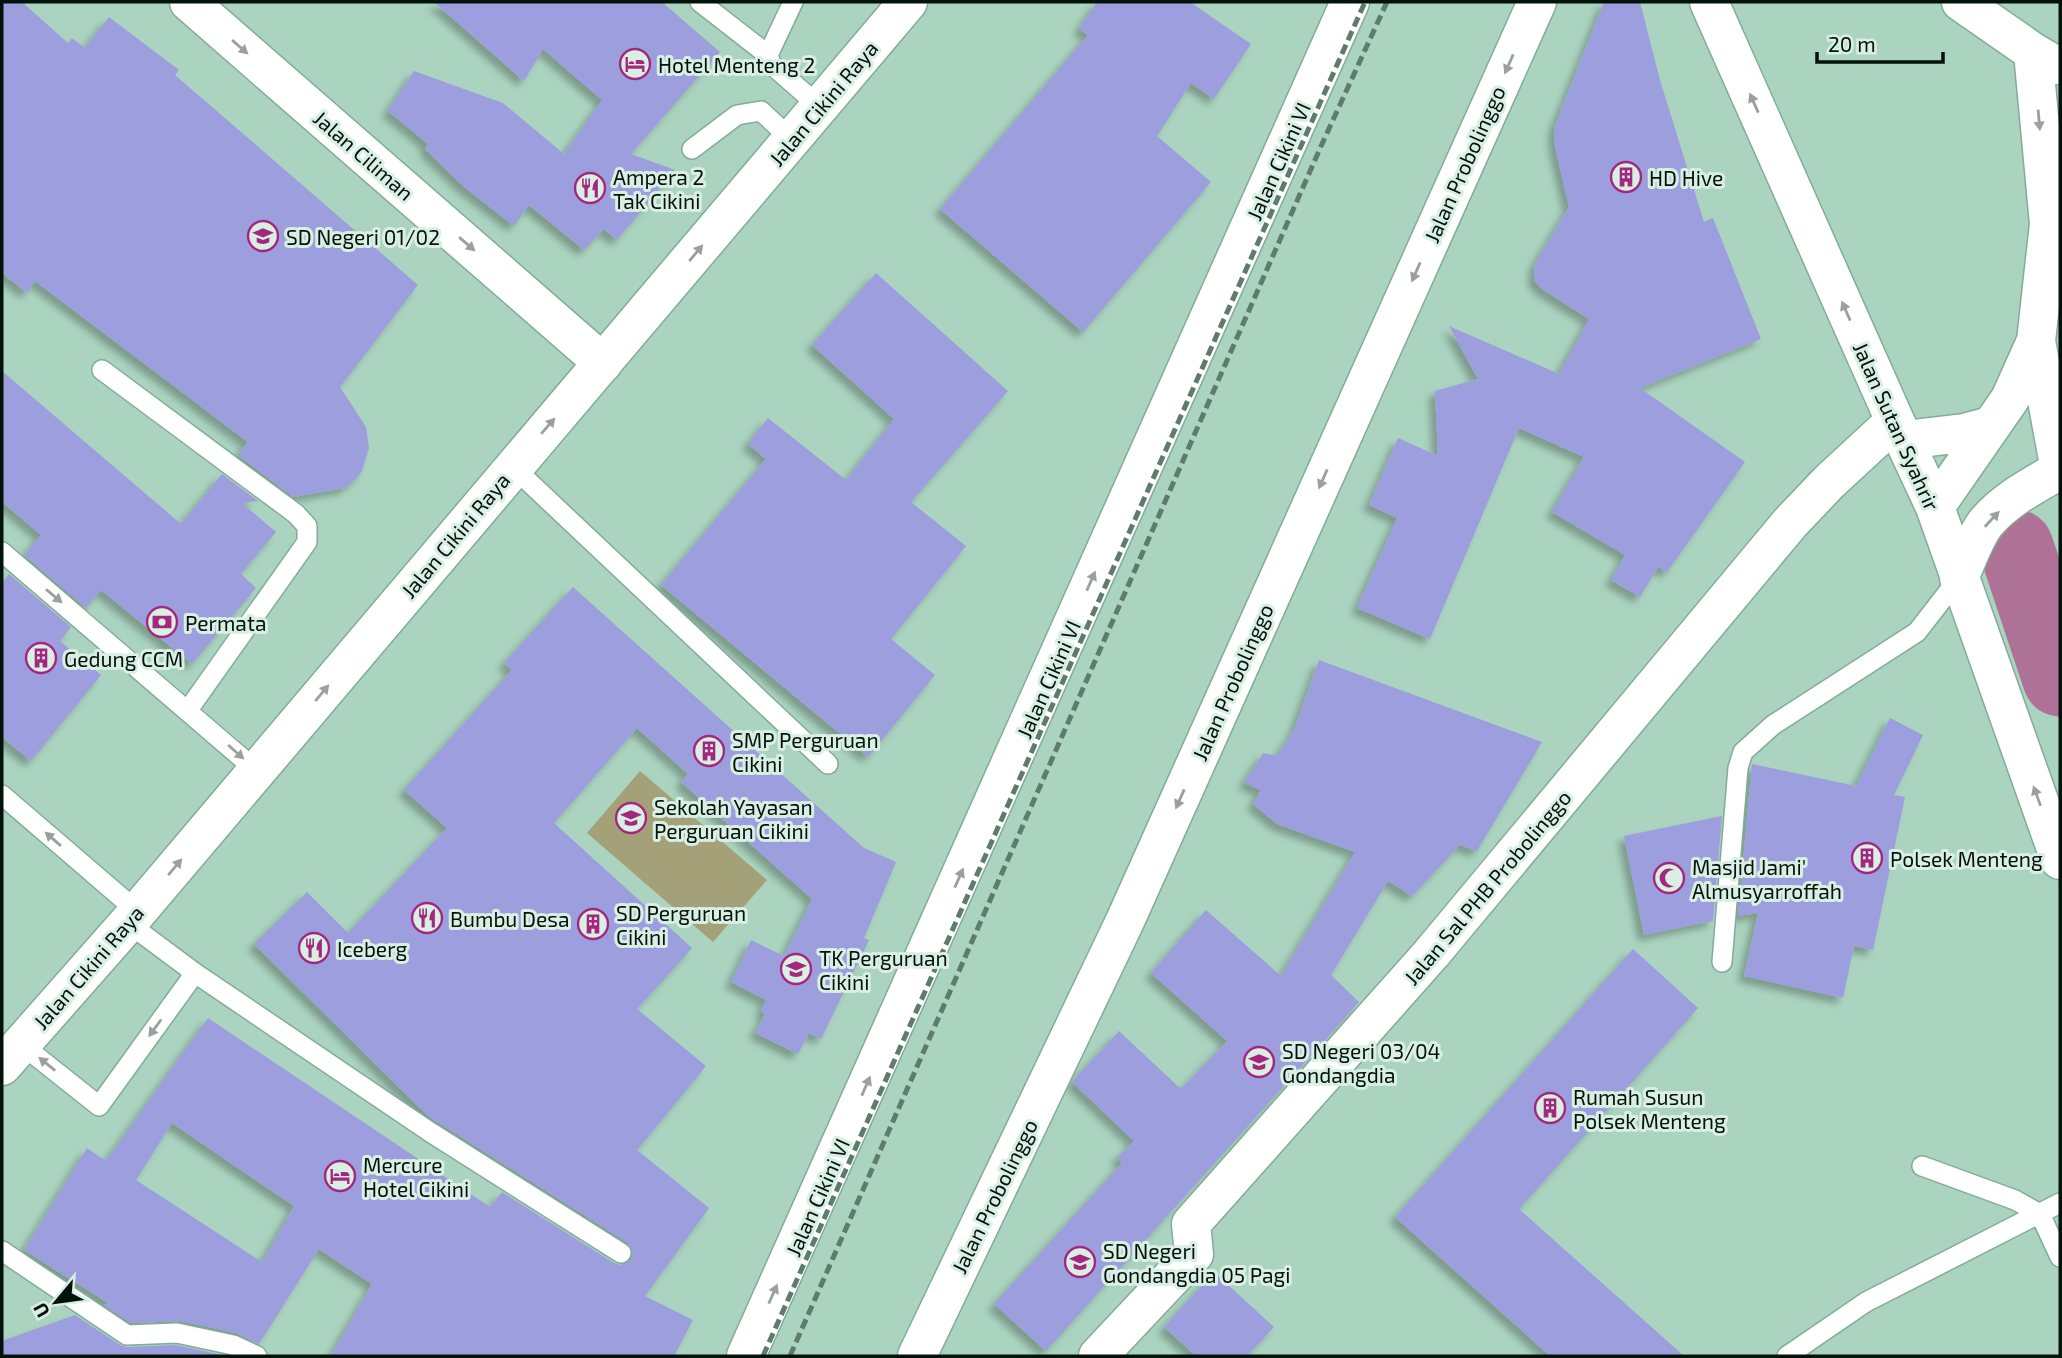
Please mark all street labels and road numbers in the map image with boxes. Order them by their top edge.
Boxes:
street label: Jalan Cikini Raya [763,35,883,171]
street label: Jalan Probolinggo [1418,82,1510,246]
street label: Jalan Cikini VI [1241,98,1315,224]
street label: Jalan Ciliman [309,105,419,205]
street label: Jalan Sutan Syahrir [1849,338,1946,515]
street label: Jalan Cikini Raya [395,467,515,603]
street label: Jalan Probolinggo [1186,600,1278,764]
street label: Jalan Cikini VI [1011,616,1085,742]
street label: Jalan Sal PHB Probolinggo [1398,785,1576,989]
street label: Jalan Cikini Raya [28,900,148,1034]
street label: Jalan Probolinggo [946,1115,1042,1277]
street label: Jalan Cikini VI [780,1134,854,1260]

